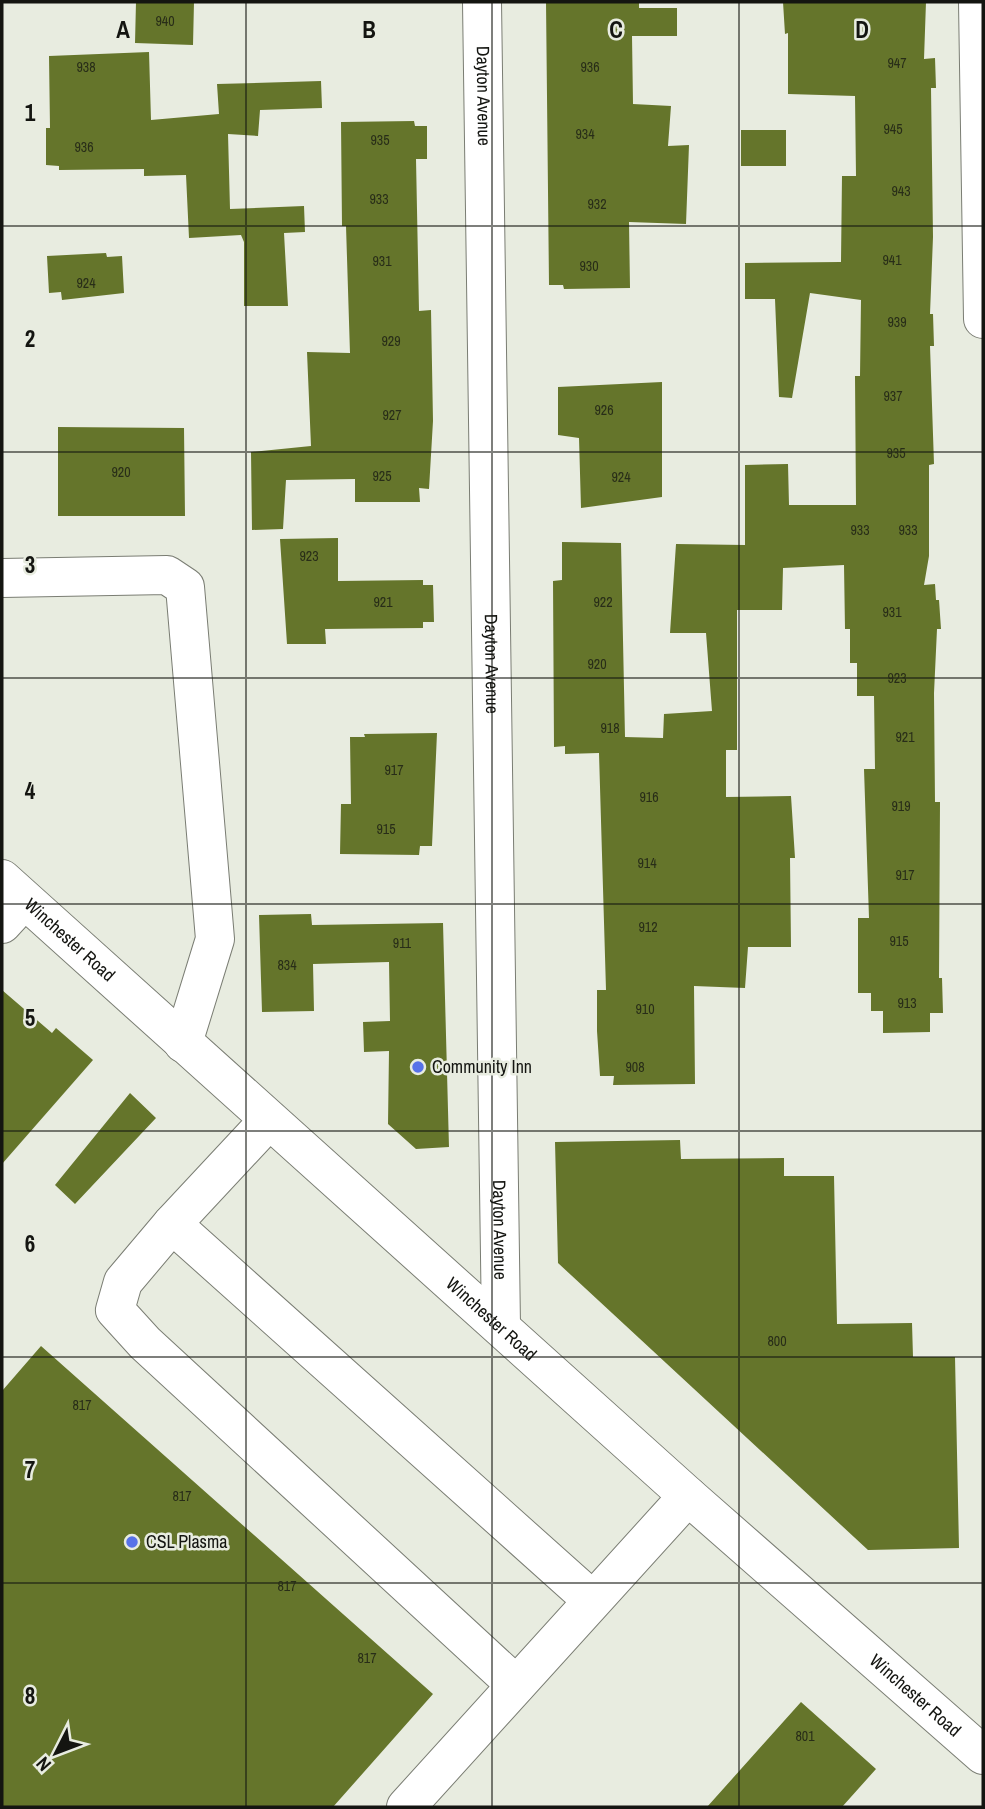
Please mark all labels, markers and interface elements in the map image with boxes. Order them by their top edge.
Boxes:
house number: 940 [155,12,175,30]
text: A [116,14,130,45]
text: B [362,14,376,45]
text: C [609,14,623,45]
text: D [855,14,869,45]
street label: Dayton Avenue [471,46,497,146]
house number: 947 [887,54,907,72]
house number: 938 [76,58,96,76]
house number: 936 [580,58,600,76]
text: 1 [25,97,36,128]
house number: 945 [883,120,903,138]
house number: 934 [575,125,595,143]
house number: 935 [370,131,390,149]
house number: 936 [74,138,94,156]
house number: 943 [891,182,911,200]
house number: 933 [369,190,389,208]
house number: 932 [587,195,607,213]
house number: 941 [882,251,902,269]
house number: 931 [372,252,392,270]
house number: 930 [579,257,599,275]
house number: 924 [76,274,96,292]
house number: 939 [887,313,907,331]
text: 2 [25,323,35,354]
house number: 929 [381,332,401,350]
house number: 937 [883,387,903,405]
house number: 926 [594,401,614,419]
house number: 927 [382,406,402,424]
house number: 935 [886,444,906,462]
house number: 920 [111,463,131,481]
house number: 925 [372,467,392,485]
house number: 924 [611,468,631,486]
house number: 933 [850,521,870,539]
house number: 933 [898,521,918,539]
house number: 923 [299,547,319,565]
text: 3 [25,549,35,580]
house number: 921 [373,593,393,611]
house number: 922 [593,593,613,611]
house number: 931 [882,603,902,621]
street label: Dayton Avenue [479,614,505,714]
house number: 920 [587,655,607,673]
house number: 923 [887,669,907,687]
house number: 918 [600,719,620,737]
house number: 921 [895,728,915,746]
house number: 917 [384,761,404,779]
text: 4 [25,775,36,806]
house number: 916 [639,788,659,806]
house number: 919 [891,797,911,815]
house number: 915 [376,820,396,838]
house number: 914 [637,854,657,872]
house number: 917 [895,866,915,884]
street label: Winchester Road [19,892,121,987]
house number: 912 [638,918,658,936]
house number: 915 [889,932,909,950]
house number: 911 [393,934,412,952]
house number: 834 [277,956,297,974]
house number: 913 [897,994,917,1012]
house number: 910 [635,1000,655,1018]
text: 5 [25,1002,35,1033]
place label: Community Inn [432,1054,532,1079]
house number: 908 [625,1058,645,1076]
marker: Community Inn [410,1059,426,1075]
street label: Dayton Avenue [487,1180,513,1280]
text: 6 [25,1228,35,1259]
street label: Winchester Road [441,1271,542,1366]
house number: 800 [767,1332,787,1350]
house number: 817 [72,1396,92,1414]
text: 7 [25,1454,35,1485]
house number: 817 [172,1487,192,1505]
place label: CSL Plasma [146,1529,228,1554]
marker: CSL Plasma [124,1534,140,1550]
house number: 817 [277,1577,297,1595]
street label: Winchester Road [864,1648,967,1742]
house number: 817 [357,1649,377,1667]
text: 8 [25,1680,35,1711]
north arrow [21,1718,91,1788]
house number: 801 [795,1727,815,1745]
text: N [30,1751,57,1777]

